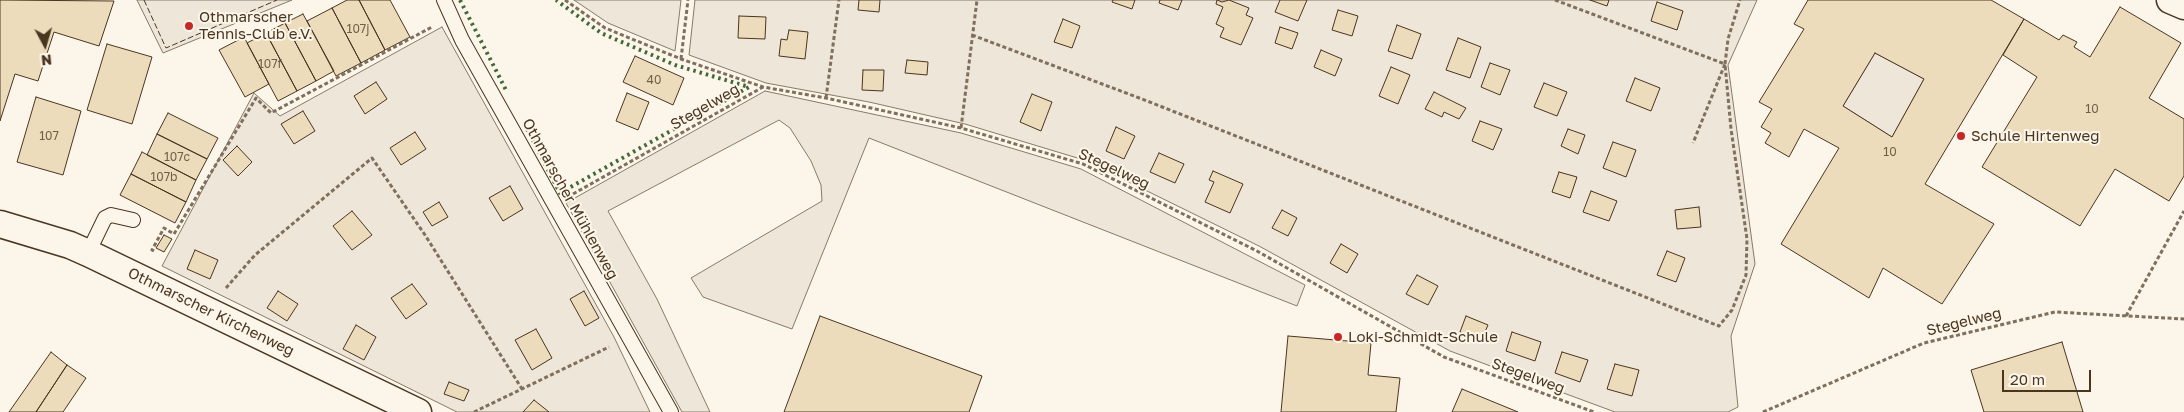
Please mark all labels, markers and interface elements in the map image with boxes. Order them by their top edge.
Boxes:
place label: Othmarscher Tennis-Club e.V. [199,8,313,43]
north arrow [20,20,70,70]
marker: Othmarscher Tennis-Club e.V. [183,20,195,32]
house number: 107j [347,22,369,36]
text: N [40,51,53,69]
house number: 107f [258,57,282,71]
house number: 40 [647,73,661,87]
street label: Stegelweg [667,80,743,134]
house number: 10 [2085,102,2099,116]
street label: Othmarscher Mühlenweg [518,115,622,283]
place label: Schule Hirtenweg [1971,127,2099,145]
house number: 107 [39,129,59,143]
marker: Schule Hirtenweg [1955,130,1967,142]
street label: Stegelweg [1076,145,1152,193]
house number: 10 [1883,145,1897,159]
house number: 107c [164,150,190,164]
house number: 107b [151,170,177,184]
street label: Othmarscher Kirchenweg [125,264,297,360]
street label: Stegelweg [1925,304,2003,340]
place label: Loki-Schmidt-Schule [1348,328,1498,346]
marker: Loki-Schmidt-Schule [1332,331,1344,343]
street label: Stegelweg [1489,354,1567,398]
scale bar [2004,360,2093,392]
text: 20 m [2010,370,2045,388]

